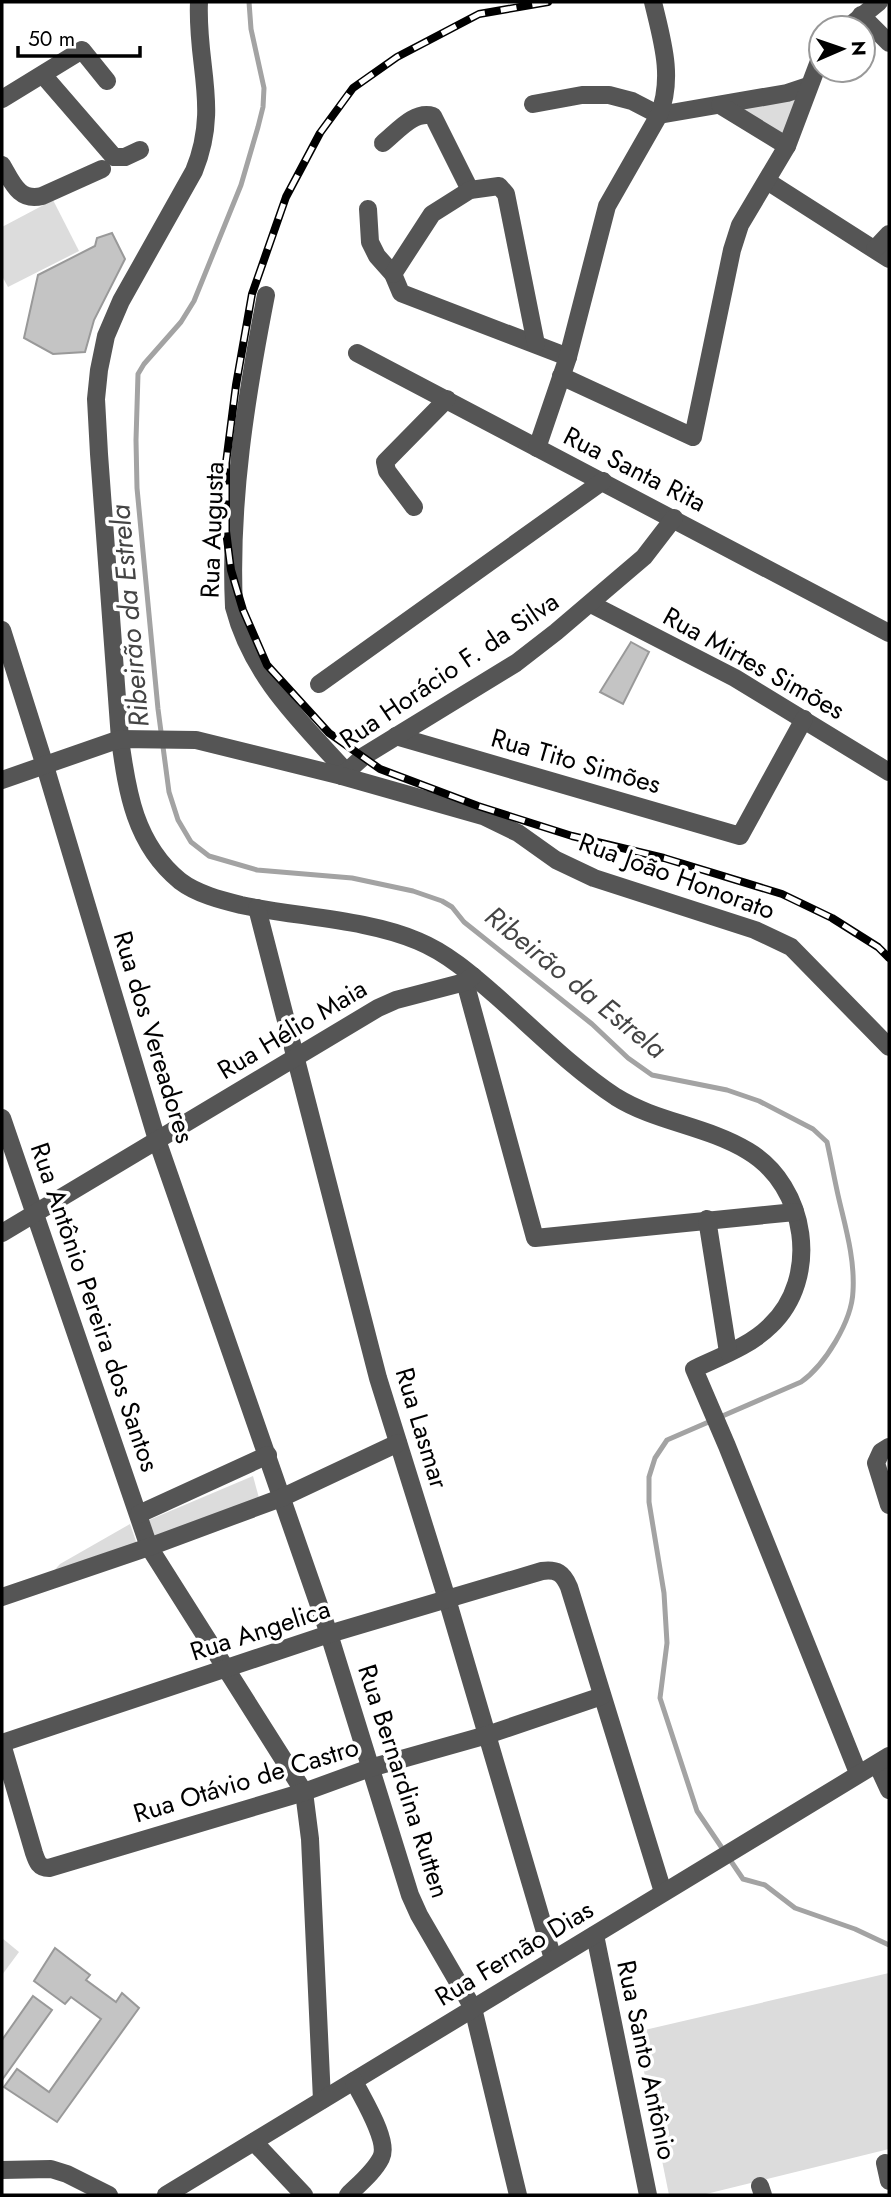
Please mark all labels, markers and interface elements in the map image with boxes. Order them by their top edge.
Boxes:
scale bar [18,14,140,58]
north arrow [807,14,877,84]
text: 50 m [28,24,75,54]
text: N [845,40,872,56]
street label: Rua Santa Rita [557,417,713,521]
street label: Rua Augusta [191,461,233,599]
water label: Ribeirão da Estrela [99,502,160,729]
street label: Rua Horácio F. da Silva [332,582,566,758]
street label: Rua Mirtes Simões [656,597,852,729]
street label: Rua Tito Simões [487,719,665,803]
street label: Rua João Honorato [574,823,780,929]
water label: Ribeirão da Estrela [476,896,676,1069]
street label: Rua dos Vereadores [104,926,204,1148]
street label: Rua Hélio Maia [210,969,374,1089]
street label: Rua Antônio Pereira dos Santos [21,1137,169,1477]
street label: Rua Lasmar [386,1363,458,1493]
street label: Rua Angelica [185,1589,335,1671]
street label: Rua Bernardina Rutten [348,1659,460,1903]
street label: Rua Otávio de Castro [129,1728,363,1832]
street label: Rua Fernão Dias [428,1891,600,2015]
street label: Rua Santo Antônio [607,1957,687,2163]

